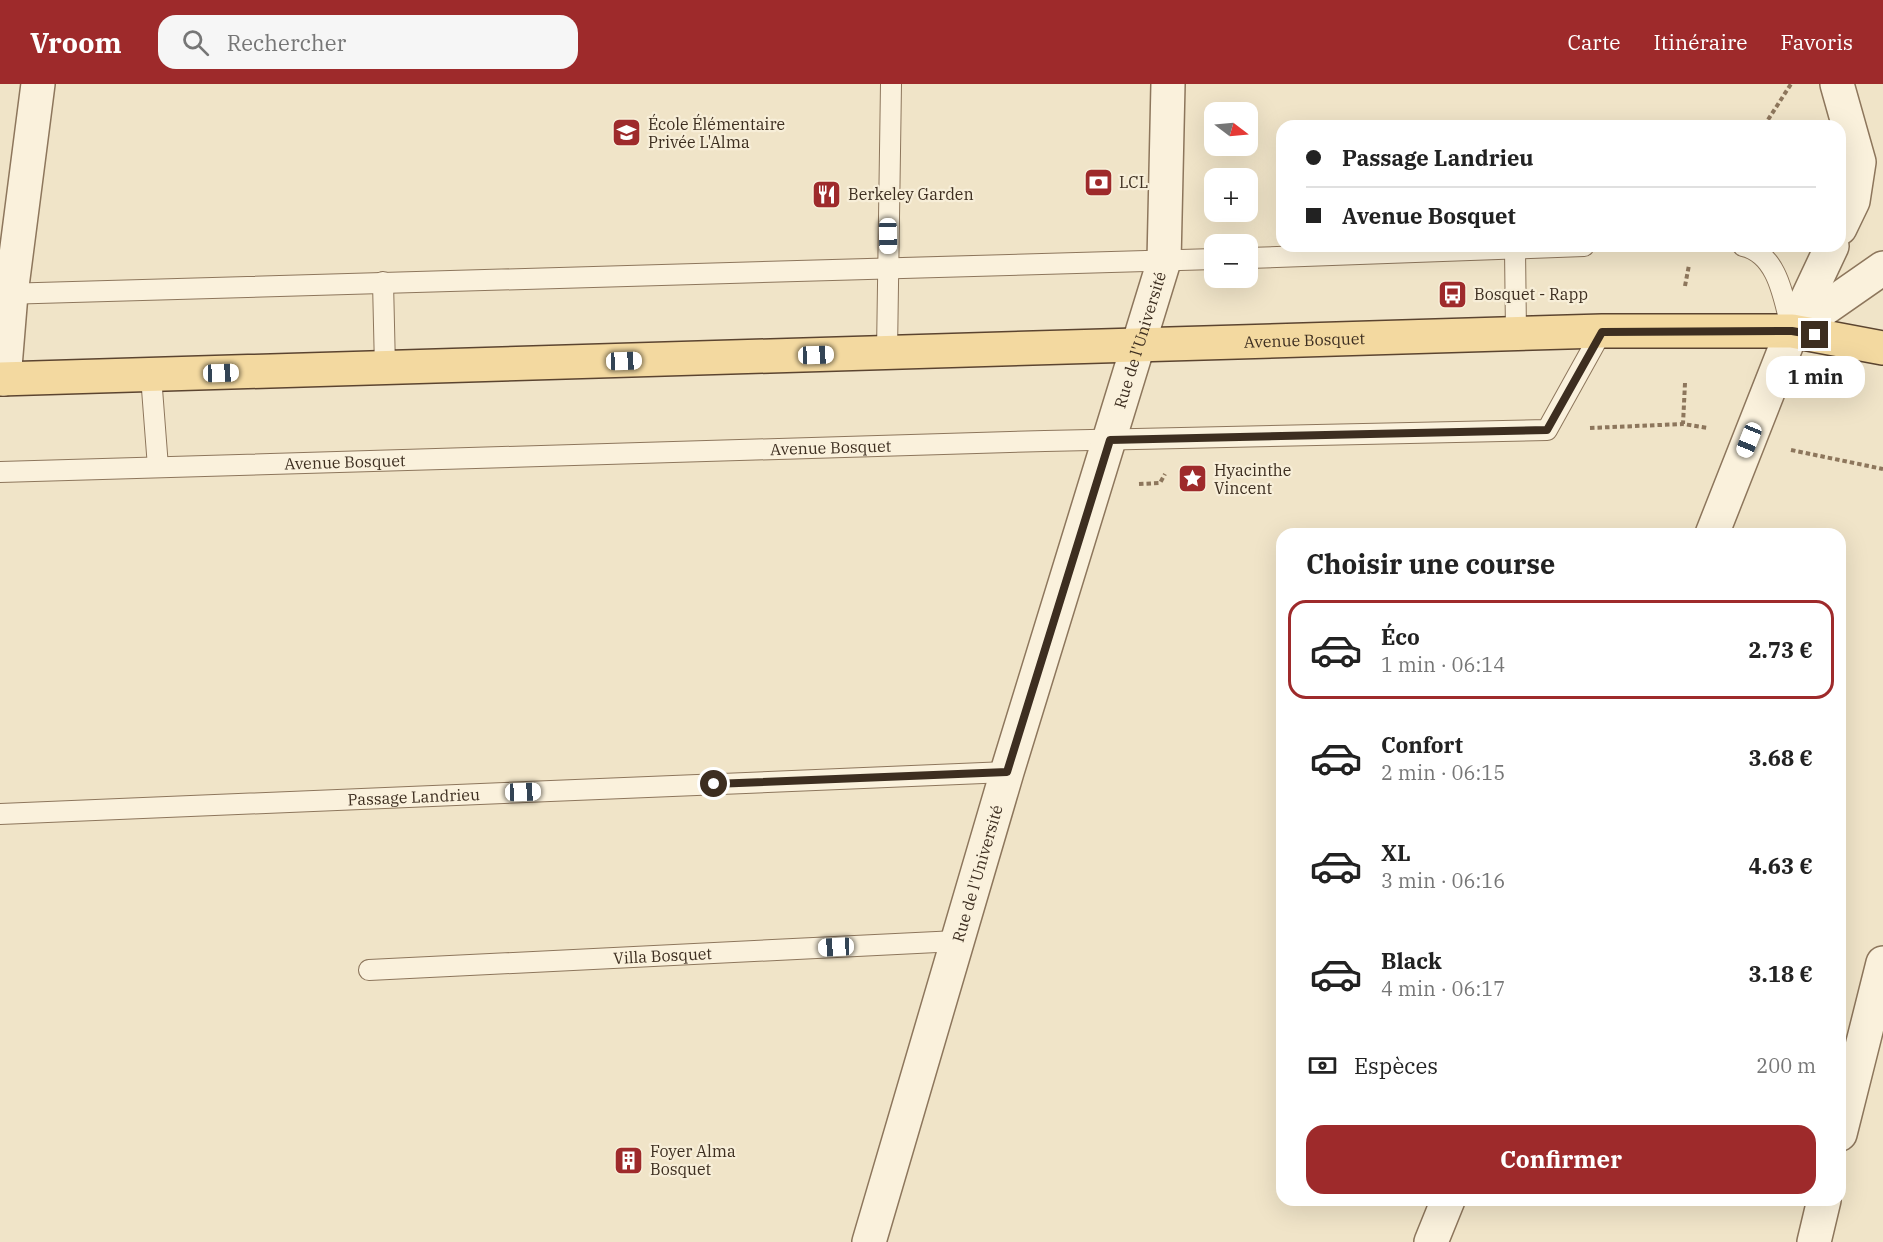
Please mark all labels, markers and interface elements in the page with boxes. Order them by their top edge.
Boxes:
search box [158,15,578,69]
text: Vroom [30,24,122,61]
icon: search [179,26,212,59]
text: Rechercher [227,28,346,57]
text: Carte [1567,28,1621,56]
text: Itinéraire [1654,28,1747,56]
text: Favoris [1780,28,1853,56]
north arrow [1204,102,1258,156]
map controls [1204,102,1258,288]
place label: École Élémentaire Privée L'Alma [648,113,785,152]
school or university icon: École Élémentaire Privée L'Alma [611,117,643,149]
text: Passage Landrieu [1342,143,1534,172]
bank icon: LCL [1082,166,1114,198]
button: + [1204,168,1258,222]
place label: LCL [1119,172,1148,192]
restaurant icon: Berkeley Garden [811,178,843,210]
place label: Berkeley Garden [848,184,974,204]
text: Avenue Bosquet [1342,201,1516,230]
car [879,218,897,254]
button: − [1204,234,1258,288]
street label: Rue de l'Université [1109,269,1170,411]
bus stop icon: Bosquet - Rapp [1437,278,1469,310]
place label: Bosquet - Rapp [1474,284,1588,304]
route end [1801,321,1828,348]
street label: Avenue Bosquet [1244,328,1366,352]
car [798,345,834,365]
car [606,351,642,371]
callout: 1 min [1766,356,1864,398]
car [203,363,239,383]
text: 1 min [1788,363,1844,390]
car [1734,420,1764,460]
street label: Avenue Bosquet [770,436,892,459]
street label: Avenue Bosquet [284,450,406,474]
place label: Hyacinthe Vincent [1214,460,1291,498]
place icon: Hyacinthe Vincent [1177,463,1209,495]
text: Choisir une course [1306,546,1555,581]
text: Éco [1381,622,1420,651]
icon: car [1309,623,1363,677]
text: 2.73 € [1748,635,1813,664]
text: 1 min · 06:14 [1381,651,1505,678]
text: Confort [1381,730,1463,759]
icon: car [1309,731,1363,785]
text: 3.68 € [1748,743,1813,772]
text: 2 min · 06:15 [1381,759,1505,786]
route start [700,770,727,797]
car [505,782,541,802]
street label: Passage Landrieu [347,784,480,809]
street label: Rue de l'Université [948,803,1007,944]
text: XL [1381,838,1411,867]
icon: car [1309,839,1363,893]
text: 4.63 € [1748,851,1813,880]
text: 3 min · 06:16 [1381,867,1505,894]
car [818,937,854,957]
street label: Villa Bosquet [613,943,713,968]
text: Black [1381,946,1442,975]
icon: car [1309,947,1363,1001]
text: 3.18 € [1748,959,1813,988]
text: 4 min · 06:17 [1381,975,1505,1002]
icon: cash [1306,1049,1339,1082]
text: Espèces [1354,1051,1438,1080]
text: 200 m [1756,1052,1816,1079]
button: Confirmer [1306,1125,1816,1194]
place label: Foyer Alma Bosquet [650,1141,736,1179]
building icon: Foyer Alma Bosquet [613,1144,645,1176]

